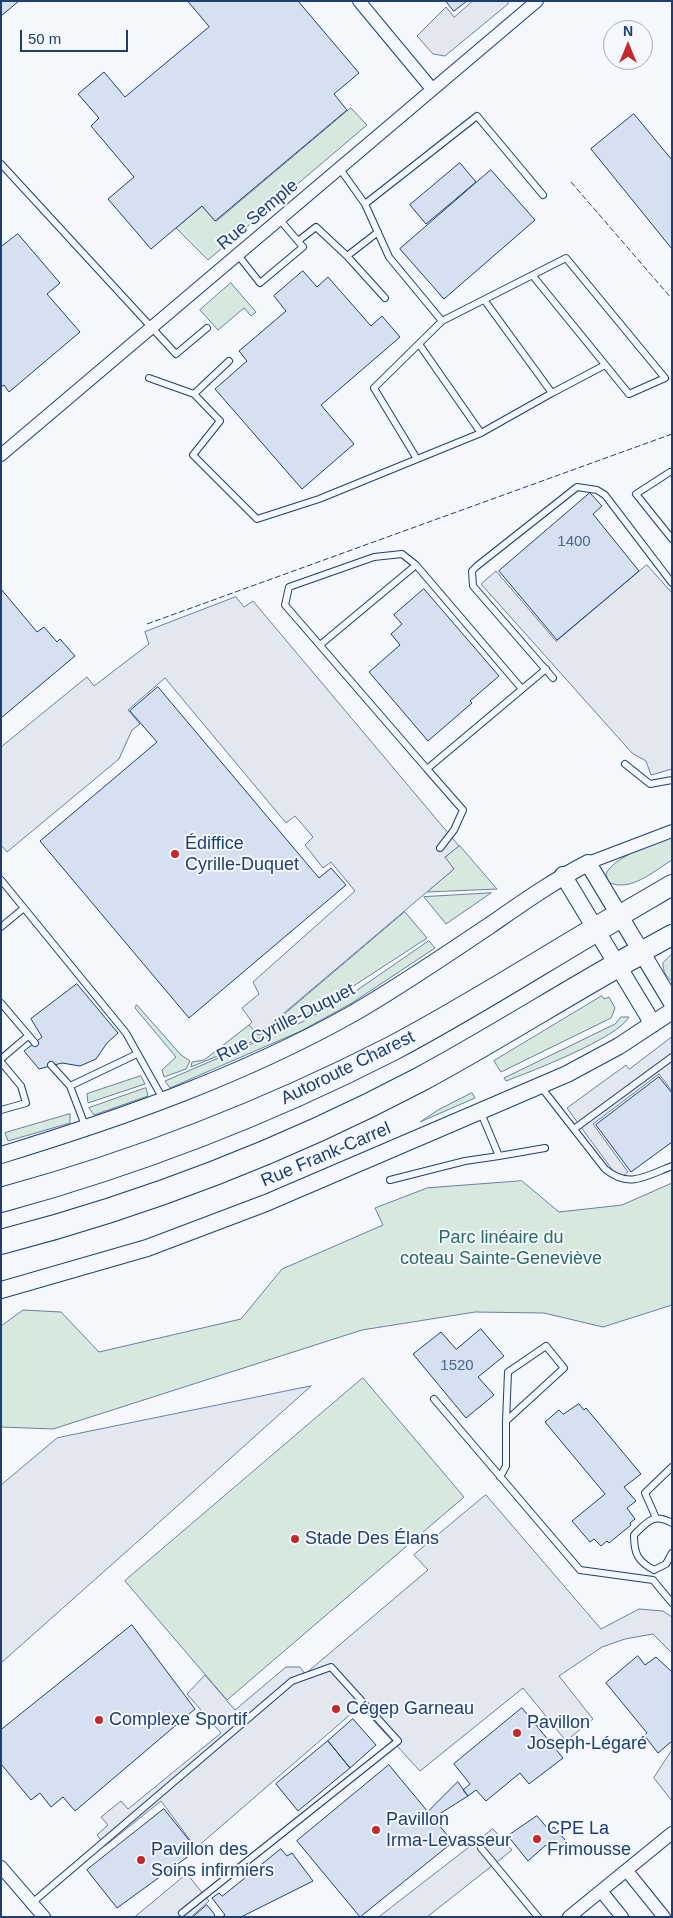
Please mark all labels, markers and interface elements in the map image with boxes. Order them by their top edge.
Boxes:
scale bar [22,20,130,52]
north arrow [603,20,653,70]
text: N [623,23,633,39]
text: 50 m [28,30,61,47]
street label: Rue Semple [213,175,303,255]
house number: 1400 [557,533,591,551]
place label: Édiffice Cyrille-Duquet [185,833,299,876]
marker: Édiffice Cyrille-Duquet [169,848,181,860]
street label: Rue Cyrille-Duquet [213,979,359,1067]
street label: Autoroute Charest [278,1026,418,1110]
street label: Rue Frank-Carrel [258,1118,394,1192]
park label: Parc linéaire du coteau Sainte-Geneviève [400,1227,602,1270]
house number: 1520 [440,1357,474,1375]
place label: Stade Des Élans [305,1528,439,1550]
marker: Stade Des Élans [289,1533,301,1545]
place label: Cégep Garneau [346,1698,474,1720]
marker: Cégep Garneau [330,1703,342,1715]
place label: Complexe Sportif [109,1709,247,1731]
place label: Pavillon Joseph-Légaré [527,1712,647,1755]
marker: Complexe Sportif [93,1714,105,1726]
marker: Pavillon Joseph-Légaré [511,1727,523,1739]
place label: Pavillon Irma-Levasseur [386,1809,511,1852]
place label: CPE La Frimousse [547,1818,631,1860]
marker: Pavillon Irma-Levasseur [370,1824,382,1836]
marker: CPE La Frimousse [531,1833,543,1845]
place label: Pavillon des Soins infirmiers [151,1839,274,1882]
marker: Pavillon des Soins infirmiers [135,1854,147,1866]

